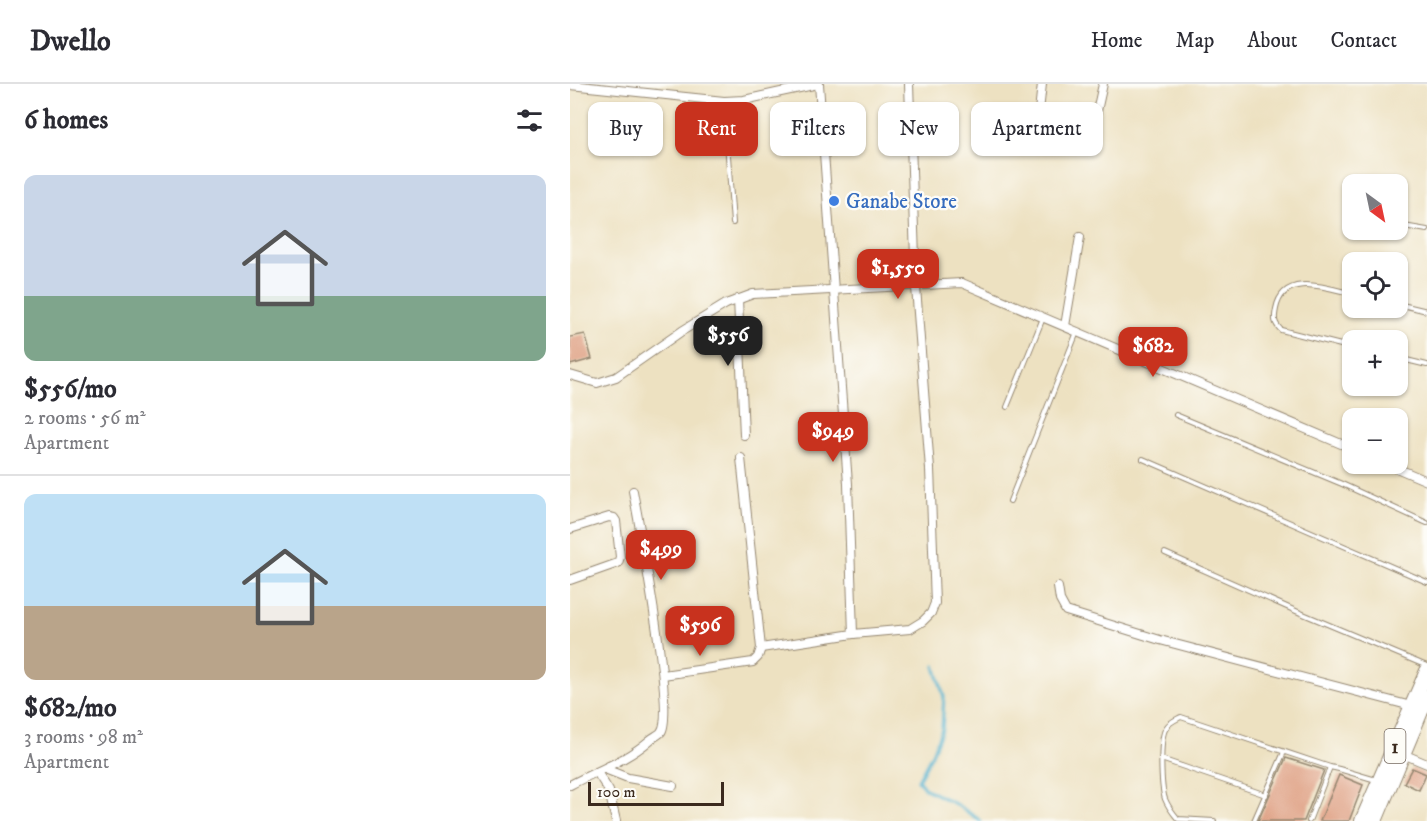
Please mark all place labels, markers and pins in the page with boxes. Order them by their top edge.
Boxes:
place label: Ganabe Store [846,189,957,215]
marker: Ganabe Store [827,194,841,208]
pin: $1,550 [849,249,947,300]
pin: $556 [692,316,764,367]
pin: $682 [1117,327,1189,378]
pin: $949 [797,412,869,463]
pin: $499 [625,530,697,581]
pin: $596 [664,606,736,657]

